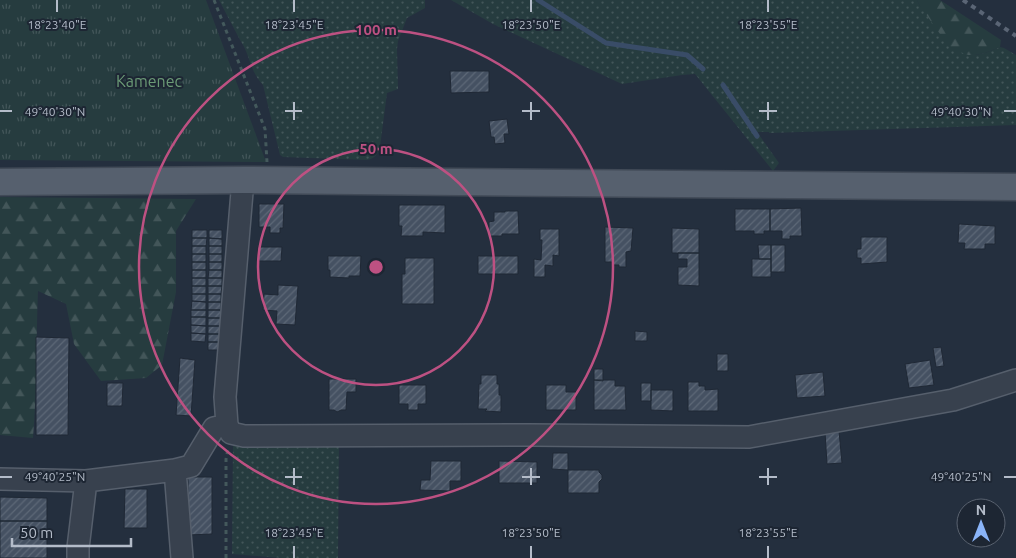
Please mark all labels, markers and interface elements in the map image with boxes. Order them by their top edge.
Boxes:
text: 18°23'40"E [28,18,87,31]
text: 18°23'45"E [265,18,324,31]
text: 18°23'50"E [502,18,561,31]
text: 18°23'55"E [739,18,798,31]
text: 100 m [355,21,397,38]
park label: Kamenec [116,72,183,90]
text: 49°40'30"N [25,105,85,118]
text: 49°40'30"N [931,105,991,118]
text: 50 m [359,140,393,157]
centre of rings [367,258,385,276]
text: 49°40'25"N [25,470,85,483]
text: 49°40'25"N [931,470,991,483]
north arrow [956,498,1006,548]
text: N [976,502,986,518]
scale bar [12,516,131,548]
text: 50 m [20,524,53,541]
text: 18°23'45"E [265,526,324,539]
text: 18°23'50"E [502,526,561,539]
text: 18°23'55"E [739,526,798,539]

